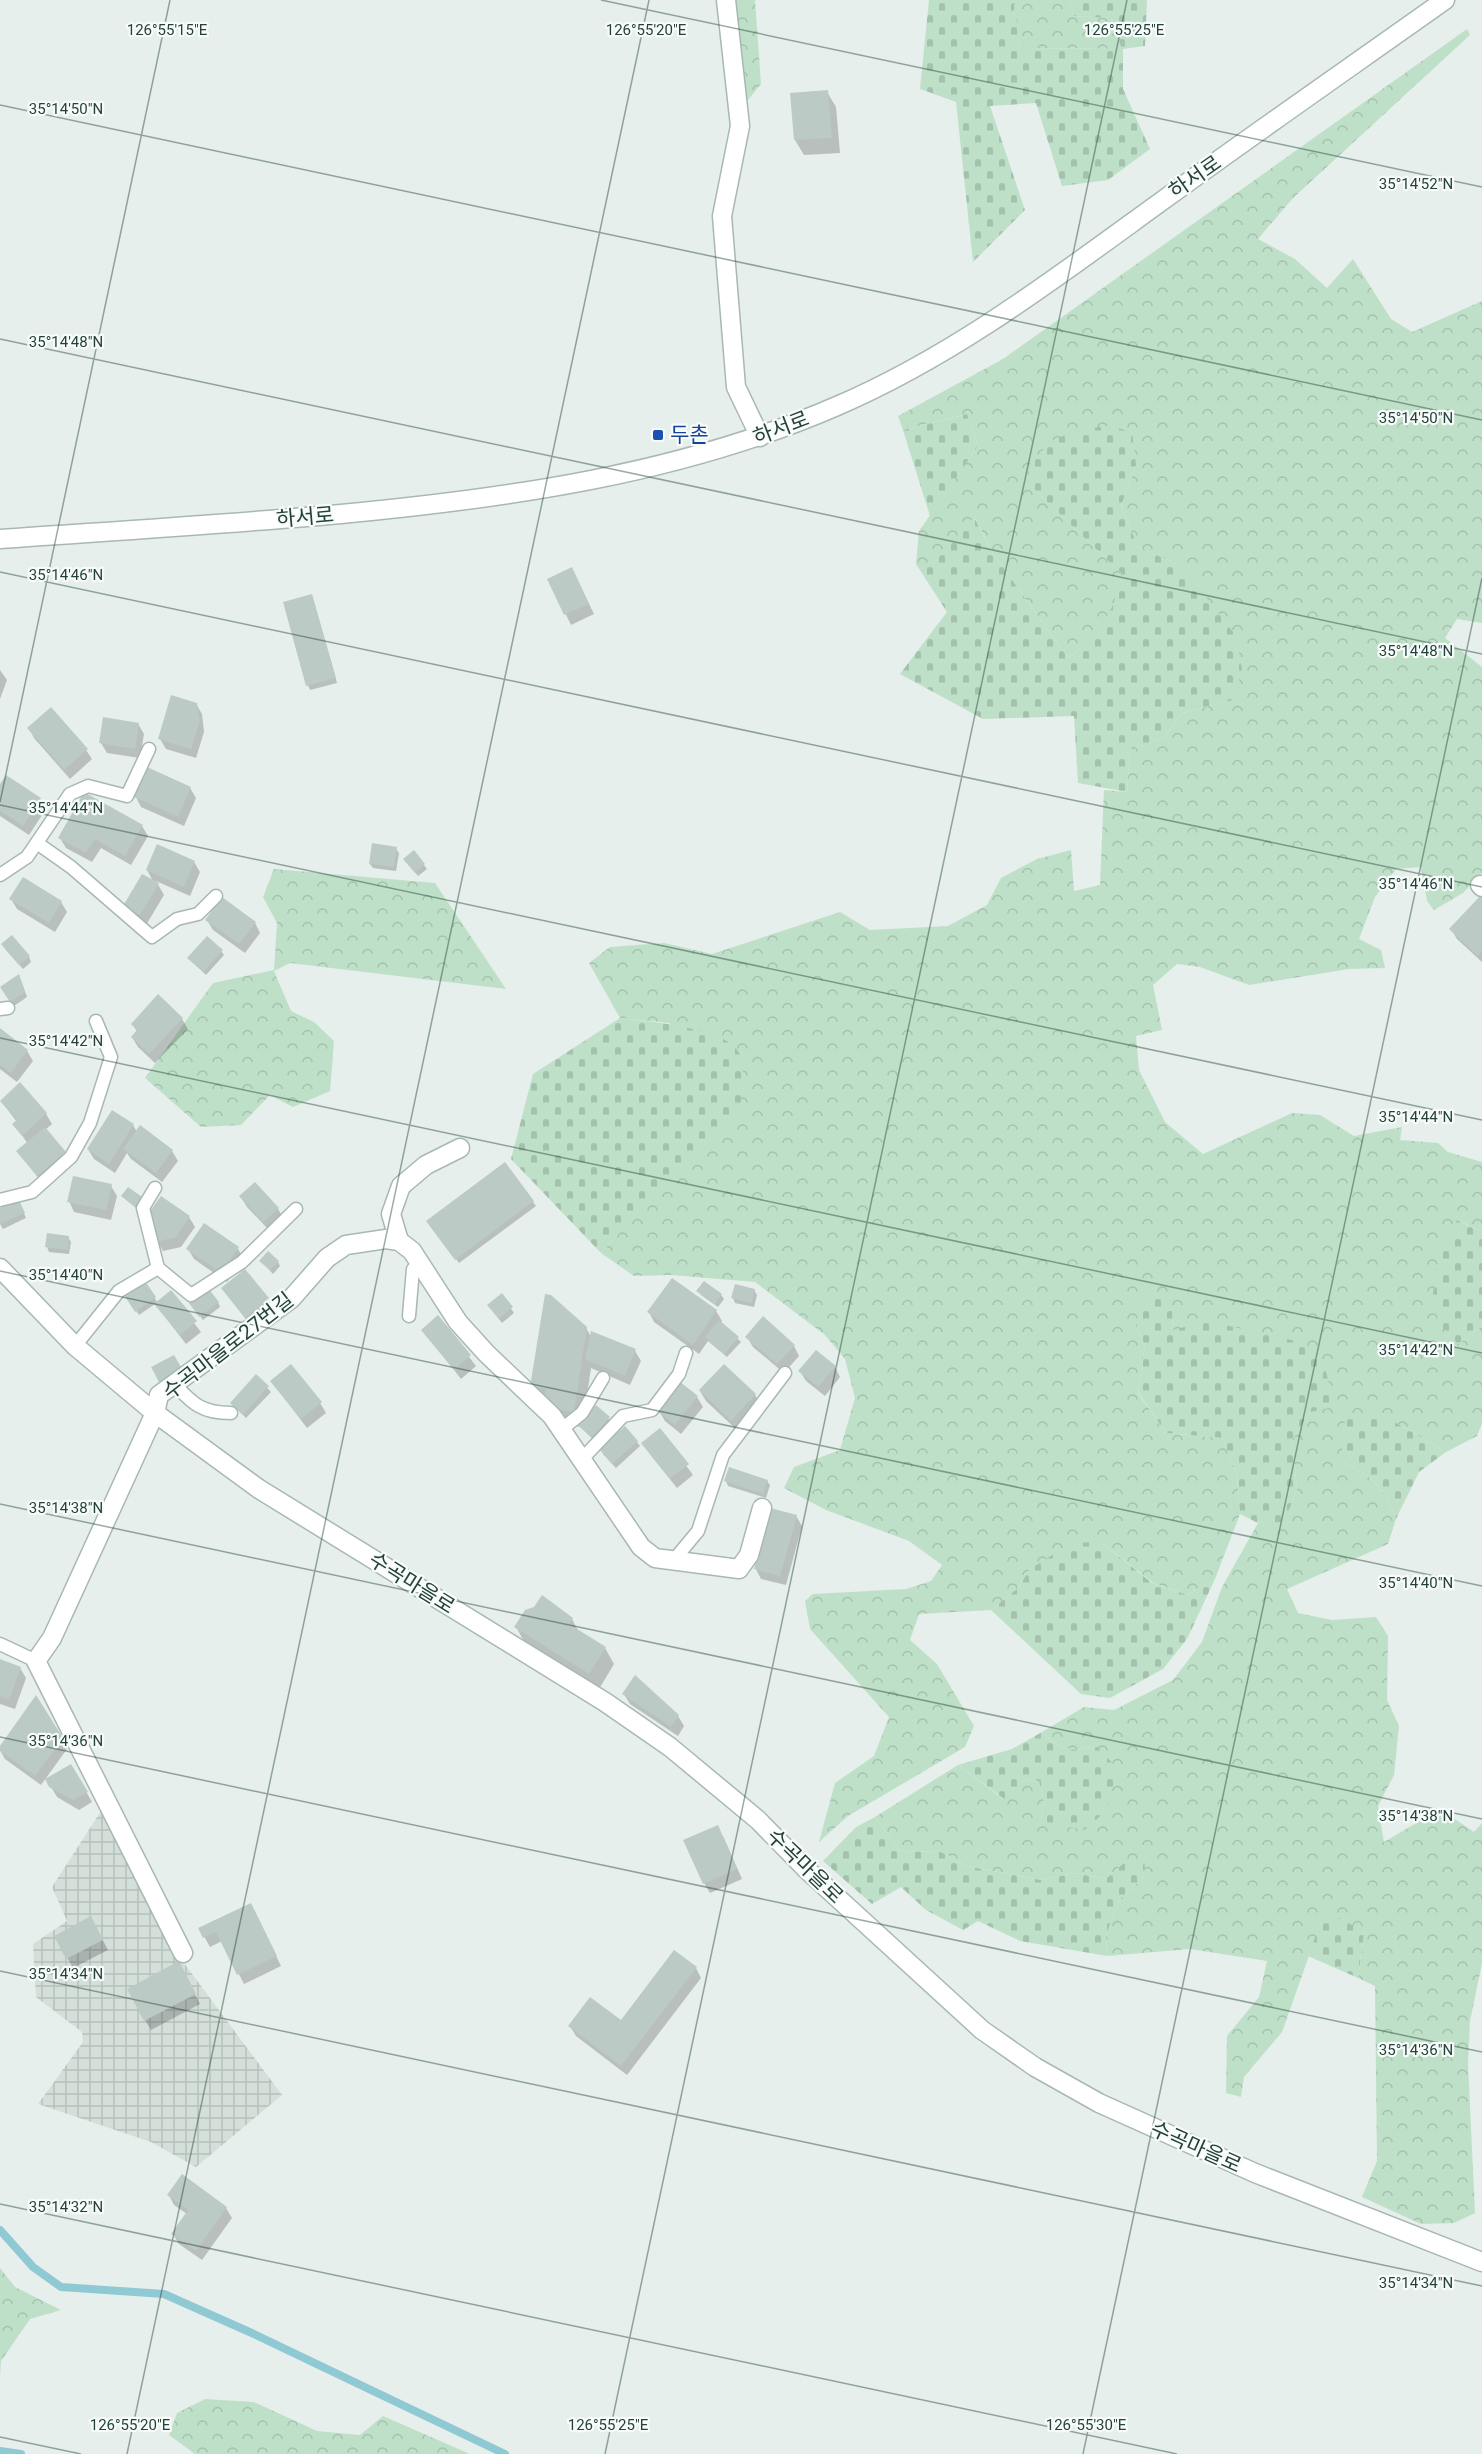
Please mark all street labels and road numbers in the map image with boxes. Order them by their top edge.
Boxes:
street label: 하서로 [1164,151,1226,203]
street label: 하서로 [750,406,812,450]
street label: 하서로 [275,503,335,531]
street label: 수곡마을로27번길 [158,1288,298,1404]
street label: 수곡마을로 [365,1547,459,1619]
street label: 수곡마을로 [762,1824,848,1908]
street label: 수곡마을로 [1147,2116,1245,2178]

